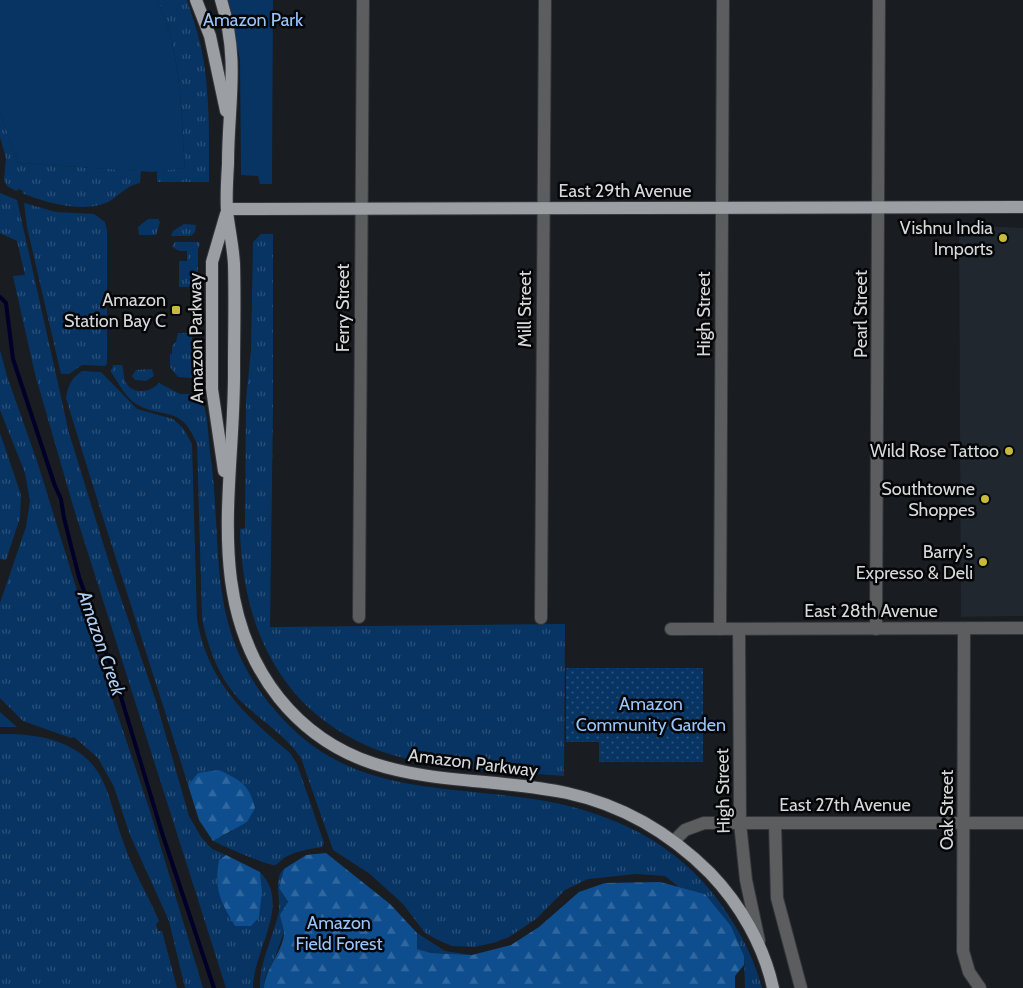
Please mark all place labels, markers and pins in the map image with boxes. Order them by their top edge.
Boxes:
place label: Vishnu India Imports [900,217,993,260]
marker: Vishnu India Imports [997,232,1009,244]
place label: Amazon Station Bay C [64,289,166,332]
marker: Amazon Station Bay C [170,304,182,316]
place label: Wild Rose Tattoo [870,440,999,462]
marker: Wild Rose Tattoo [1003,445,1015,457]
place label: Southtowne Shoppes [881,478,975,521]
marker: Southtowne Shoppes [979,493,991,505]
place label: Barry's Expresso & Deli [856,541,973,584]
marker: Barry's Expresso & Deli [977,556,989,568]

